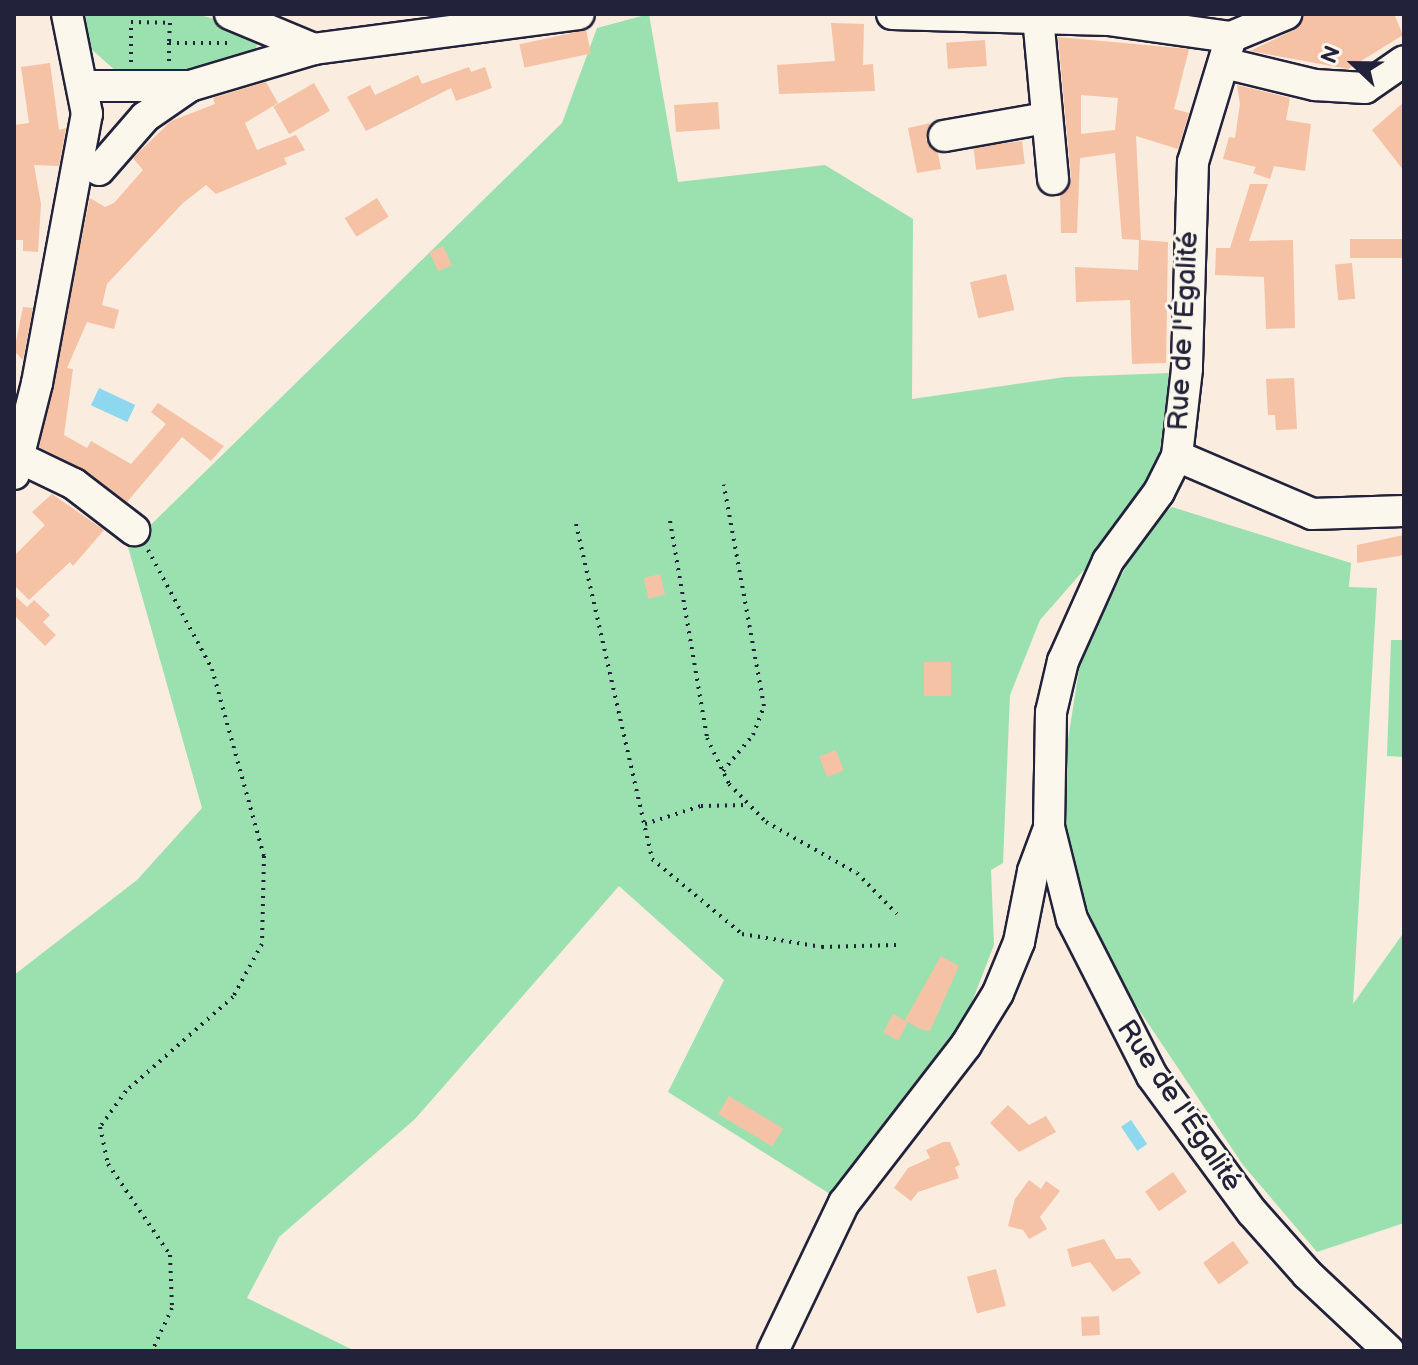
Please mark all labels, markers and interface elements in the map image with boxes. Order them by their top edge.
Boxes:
north arrow [1314,24,1394,104]
text: N [1316,42,1347,68]
street label: Rue de l'Égalité [1162,230,1206,432]
street label: Rue de l'Égalité [1109,1014,1249,1198]

